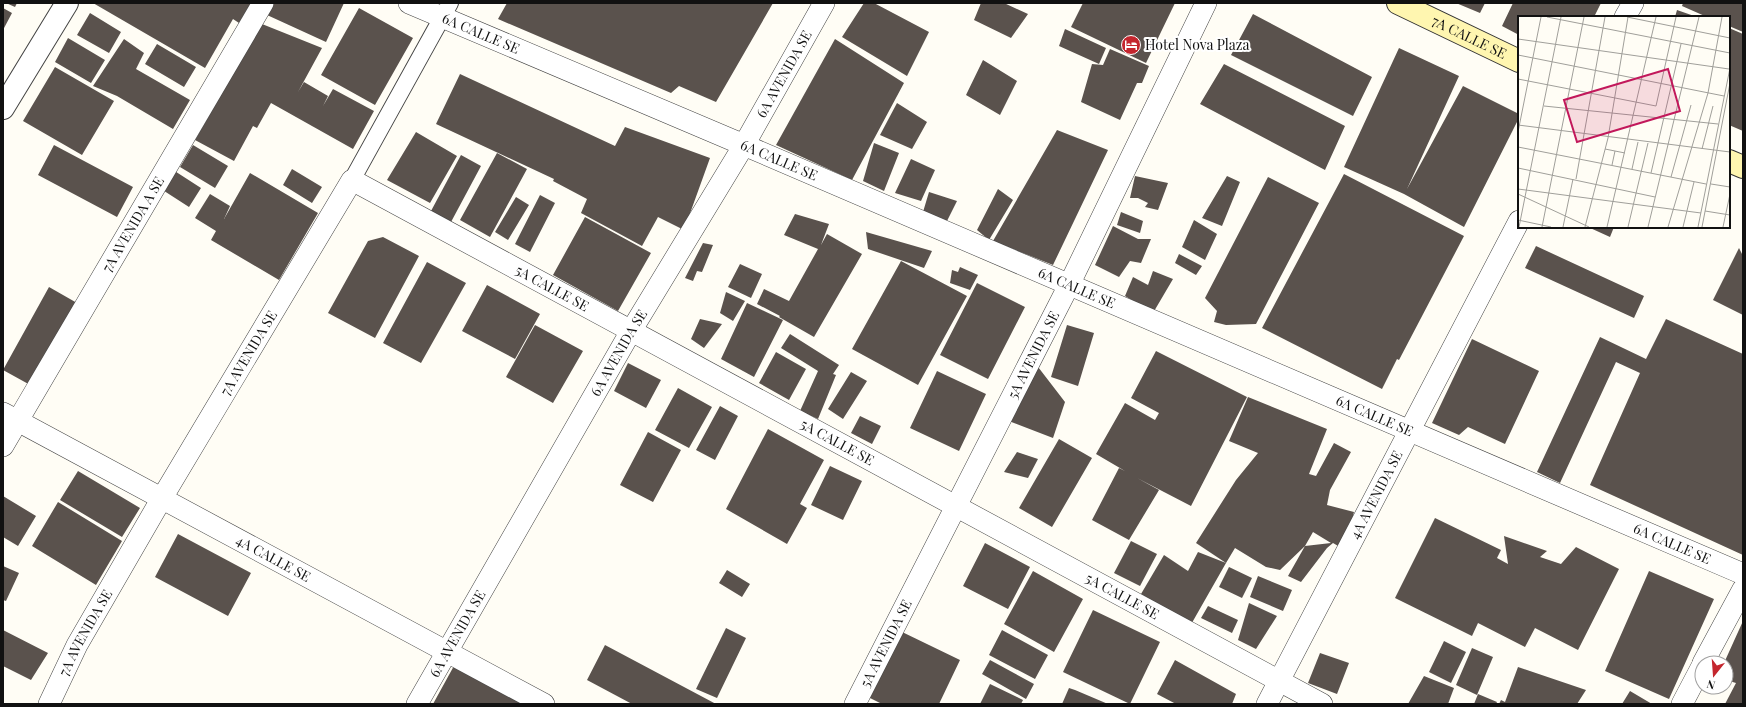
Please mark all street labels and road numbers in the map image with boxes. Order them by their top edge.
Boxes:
street label: 6A CALLE SE [439,8,523,58]
street label: 7A CALLE SE [1429,11,1510,63]
street label: 6A AVENIDA SE [751,27,816,121]
street label: 6A CALLE SE [738,135,821,185]
street label: 7A AVENIDA A SE [97,173,168,275]
street label: 5A CALLE SE [512,260,592,315]
street label: 6A CALLE SE [1035,262,1119,312]
street label: 6A AVENIDA SE [586,306,651,399]
street label: 7A AVENIDA SE [215,307,281,399]
street label: 5A AVENIDA SE [1003,308,1063,402]
street label: 6A CALLE SE [1333,390,1416,440]
street label: 5A CALLE SE [797,414,878,469]
street label: 4A AVENIDA SE [1345,447,1407,542]
street label: 6A CALLE SE [1631,518,1714,568]
street label: 4A CALLE SE [233,530,314,586]
street label: 5A CALLE SE [1082,568,1163,623]
street label: 7A AVENIDA SE [54,586,116,679]
street label: 6A AVENIDA SE [424,586,489,680]
street label: 5A AVENIDA SE [855,596,916,690]

